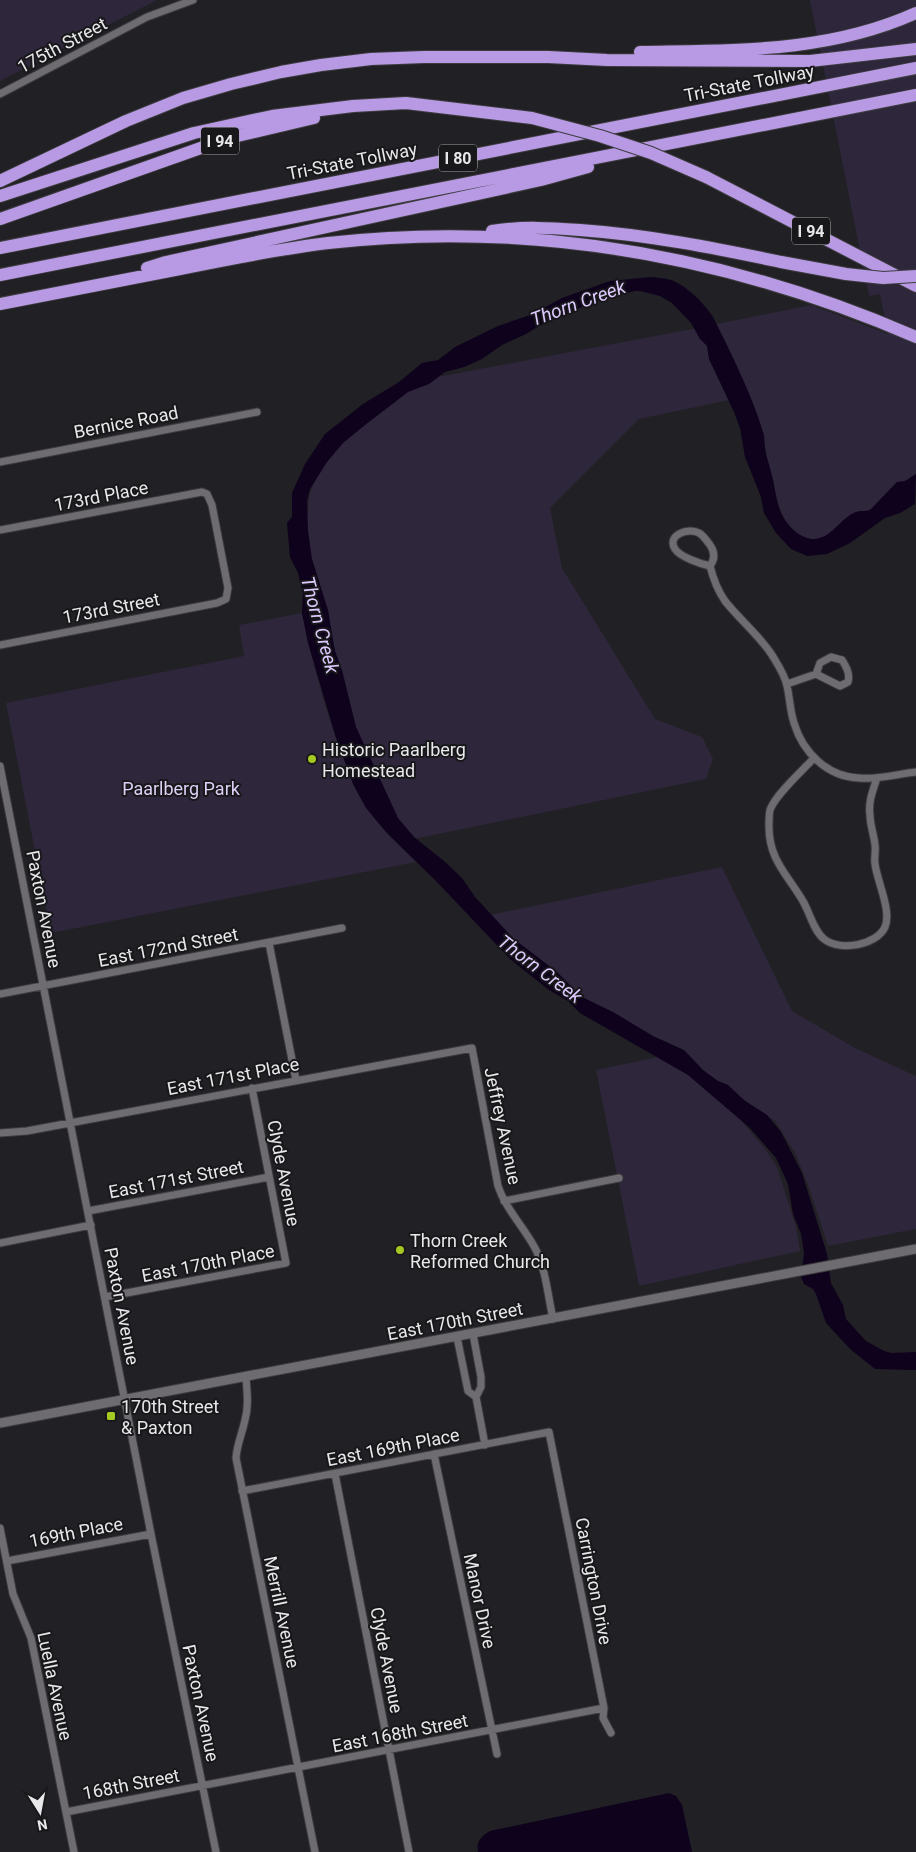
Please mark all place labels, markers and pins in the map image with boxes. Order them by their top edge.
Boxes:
place label: Historic Paarlberg Homestead [322,739,466,781]
marker: Historic Paarlberg Homestead [306,753,318,765]
place label: Thorn Creek Reformed Church [410,1230,550,1272]
marker: Thorn Creek Reformed Church [394,1244,406,1256]
place label: 170th Street & Paxton [121,1396,219,1438]
marker: 170th Street & Paxton [105,1410,117,1422]

